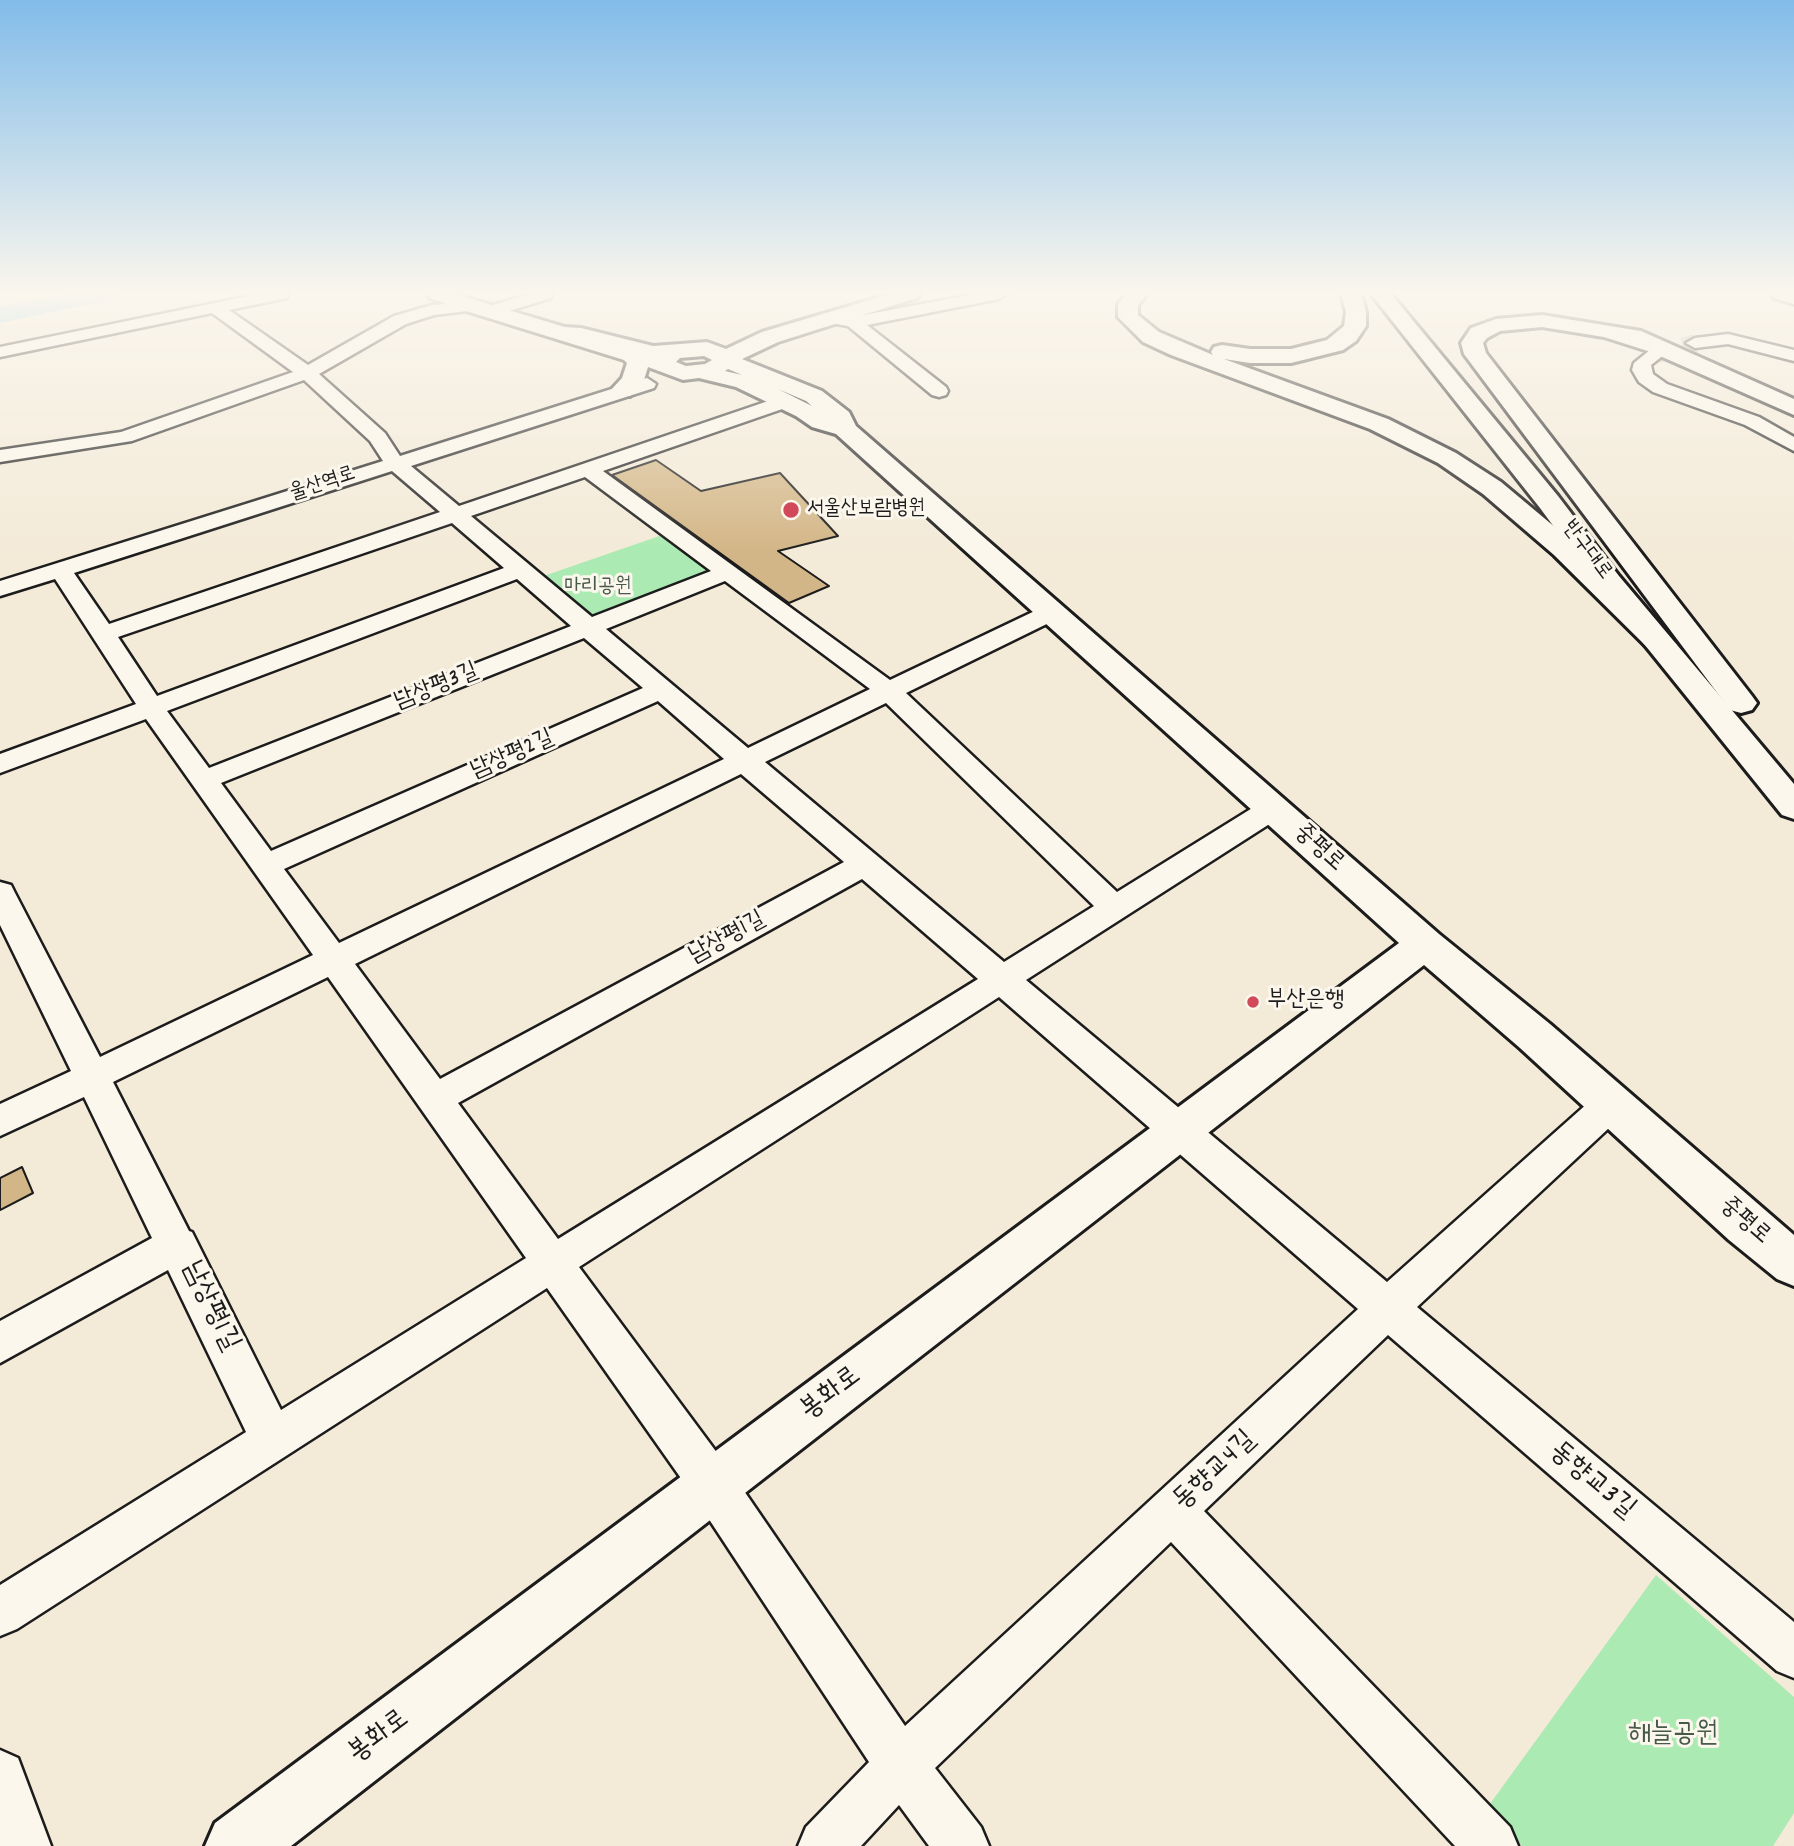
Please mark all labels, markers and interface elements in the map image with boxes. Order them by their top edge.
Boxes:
street label: 울산역로 [287,463,359,507]
place label: 서울산보람병원 [807,497,925,523]
marker: 서울산보람병원 [781,500,801,520]
street label: 반구대로 [1556,516,1616,586]
park label: 마리공원 [564,575,632,601]
street label: 남상평3길 [391,658,483,718]
street label: 남상평2길 [467,725,559,787]
street label: 중평로 [1287,819,1349,879]
street label: 남상평1길 [685,906,771,972]
place label: 부산은행 [1267,988,1344,1016]
marker: 부산은행 [1245,994,1261,1010]
street label: 중평로 [1713,1192,1775,1252]
street label: 남상평1길 [173,1256,245,1358]
street label: 봉화로 [795,1361,869,1429]
street label: 동향교4길 [1167,1425,1265,1519]
street label: 동향교3길 [1541,1436,1641,1528]
street label: 봉화로 [343,1704,417,1772]
park label: 해늘공원 [1628,1719,1718,1753]

